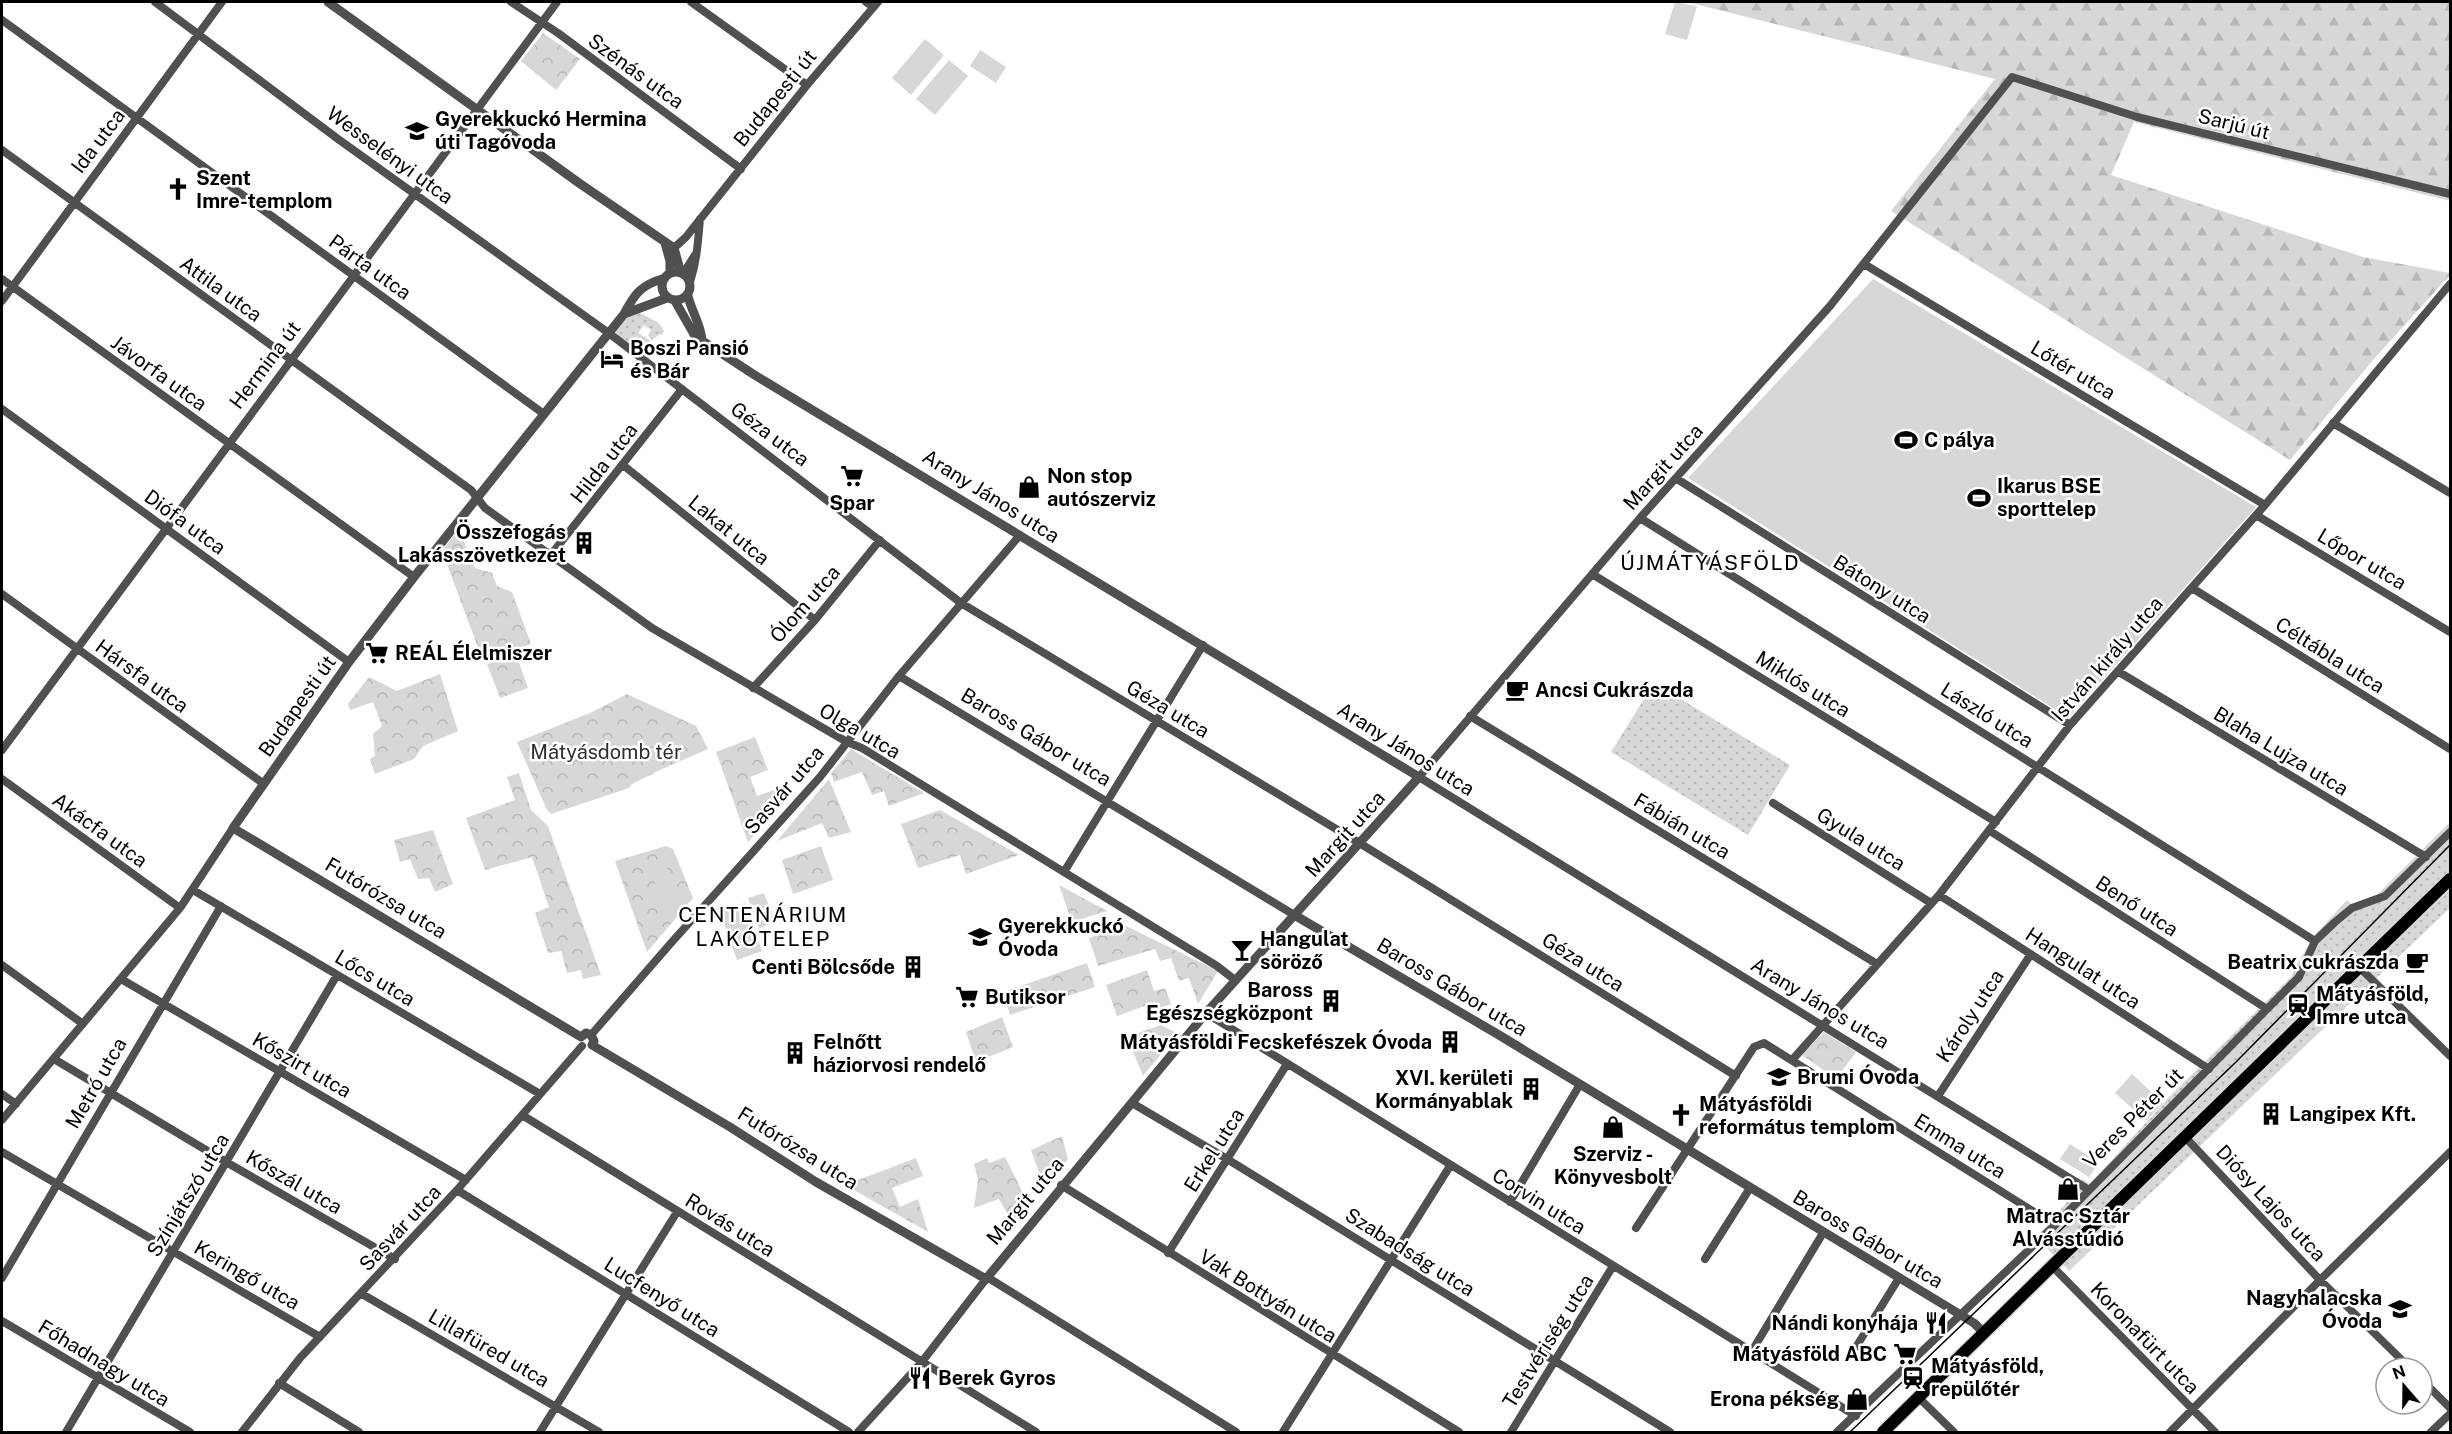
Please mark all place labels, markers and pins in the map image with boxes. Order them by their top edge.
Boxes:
place label: Gyerekkuckó Hermina úti Tagóvoda [435,107,647,154]
school or university icon: Gyerekkuckó Hermina úti Tagóvoda [404,118,430,144]
place label: Szent Imre-templom [196,166,333,213]
church icon: Szent Imre-templom [165,176,191,202]
place label: Boszi Pansió és Bár [630,336,749,383]
hotel icon: Boszi Pansió és Bár [599,346,625,372]
sports icon: C pálya [1893,427,1919,453]
place label: C pálya [1924,428,1995,452]
supermarket icon: Spar [839,463,865,489]
place label: Non stop autószerviz [1047,464,1156,511]
shop icon: Non stop autószerviz [1016,474,1042,500]
place label: Ikarus BSE sporttelep [1997,474,2101,521]
sports icon: Ikarus BSE sporttelep [1966,485,1992,511]
place label: Spar [829,491,875,515]
place label: Összefogás Lakásszövetkezet [398,519,566,567]
building icon: Összefogás Lakásszövetkezet [571,530,597,556]
supermarket icon: REÁL Élelmiszer [364,640,390,666]
place label: REÁL Élelmiszer [395,640,552,665]
cafe icon: Ancsi Cukrászda [1504,677,1530,703]
place label: Ancsi Cukrászda [1535,678,1694,702]
place label: Gyerekkuckó Óvoda [998,914,1124,961]
school or university icon: Gyerekkuckó Óvoda [967,924,993,950]
place label: Hangulat söröző [1260,927,1349,974]
bar icon: Hangulat söröző [1229,937,1255,963]
cafe icon: Beatrix cukrászda [2404,949,2430,975]
place label: Beatrix cukrászda [2227,950,2399,974]
building icon: Centi Bölcsőde [900,954,926,980]
place label: Centi Bölcsőde [751,955,895,979]
place label: Baross Egészségközpont [1146,978,1313,1025]
place label: Mátyásföld, Imre utca [2316,982,2429,1029]
supermarket icon: Butiksor [954,984,980,1010]
place label: Butiksor [985,985,1066,1009]
building icon: Baross Egészségközpont [1318,988,1344,1014]
station icon: Mátyásföld, Imre utca [2285,992,2311,1018]
place label: Mátyásföldi Fecskefészek Óvoda [1120,1029,1432,1054]
building icon: Mátyásföldi Fecskefészek Óvoda [1437,1029,1463,1055]
place label: Felnőtt háziorvosi rendelő [813,1030,987,1077]
building icon: Felnőtt háziorvosi rendelő [782,1040,808,1066]
school or university icon: Brumi Óvoda [1766,1064,1792,1090]
place label: Brumi Óvoda [1797,1064,1919,1089]
place label: XVI. kerületi Kormányablak [1375,1066,1513,1113]
building icon: XVI. kerületi Kormányablak [1518,1076,1544,1102]
place label: Mátyásföldi református templom [1699,1092,1895,1139]
building icon: Langipex Kft. [2258,1101,2284,1127]
church icon: Mátyásföldi református templom [1668,1102,1694,1128]
place label: Langipex Kft. [2289,1102,2416,1126]
shop icon: Szerviz - Könyvesbolt [1600,1114,1626,1140]
place label: Szerviz - Könyvesbolt [1554,1142,1672,1189]
shop icon: Matrac Sztár Alvásstúdió [2055,1176,2081,1202]
place label: Matrac Sztár Alvásstúdió [2006,1204,2130,1251]
place label: Nagyhalacska Óvoda [2246,1286,2382,1333]
school or university icon: Nagyhalacska Óvoda [2387,1296,2413,1322]
restaurant icon: Nándi konyhája [1923,1310,1949,1336]
place label: Nándi konyhája [1772,1311,1918,1335]
supermarket icon: Mátyásföld ABC [1892,1341,1918,1367]
place label: Mátyásföld ABC [1732,1342,1887,1366]
place label: Mátyásföld, repülőtér [1931,1354,2044,1401]
restaurant icon: Berek Gyros [907,1365,933,1391]
station icon: Mátyásföld, repülőtér [1900,1365,1926,1391]
place label: Berek Gyros [938,1366,1056,1390]
shop icon: Erona pékség [1844,1386,1870,1412]
place label: Erona pékség [1710,1387,1839,1411]

